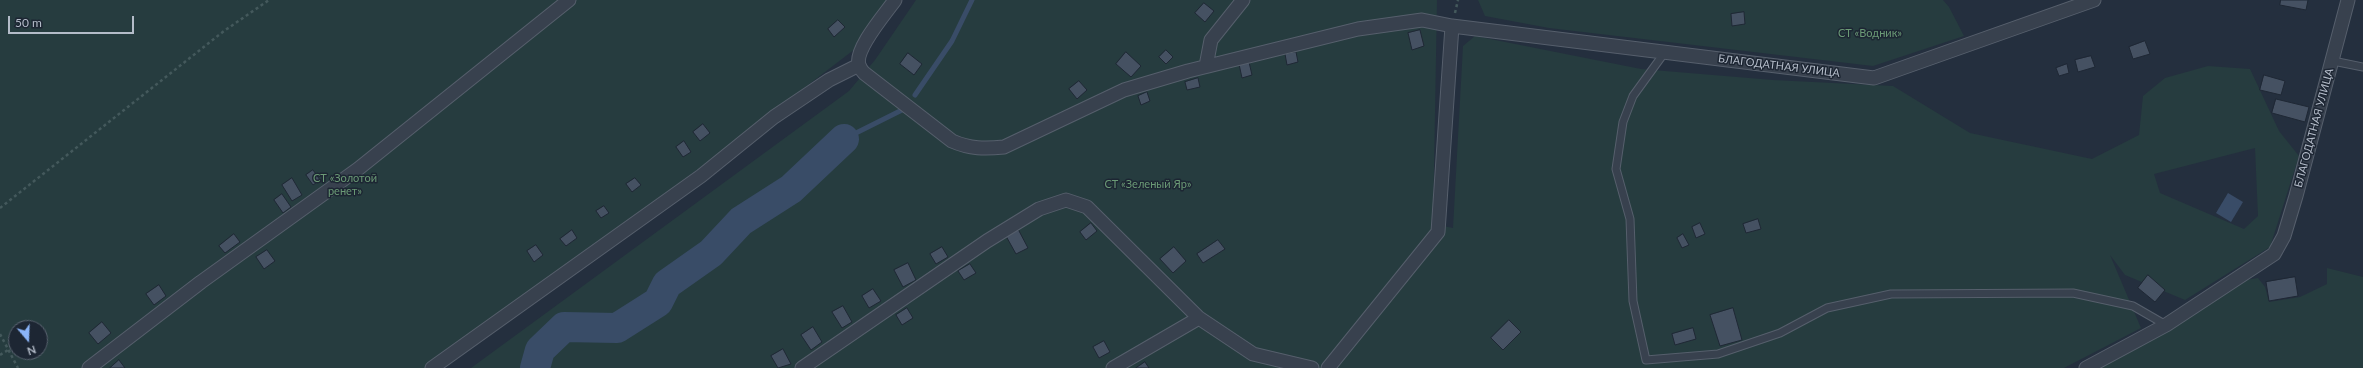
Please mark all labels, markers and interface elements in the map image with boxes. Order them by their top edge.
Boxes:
scale bar [10,8,136,34]
text: 50 m [15,15,42,30]
park label: СТ «Водник» [1838,26,1902,40]
street label: БЛАГОДАТНАЯ УЛИЦА [1717,52,1841,80]
street label: БЛАГОДАТНАЯ УЛИЦА [2292,67,2336,189]
park label: СТ «Золотой ренет» [313,171,377,197]
park label: СТ «Зеленый Яр» [1104,177,1192,191]
north arrow [8,320,48,360]
text: N [26,343,38,358]

